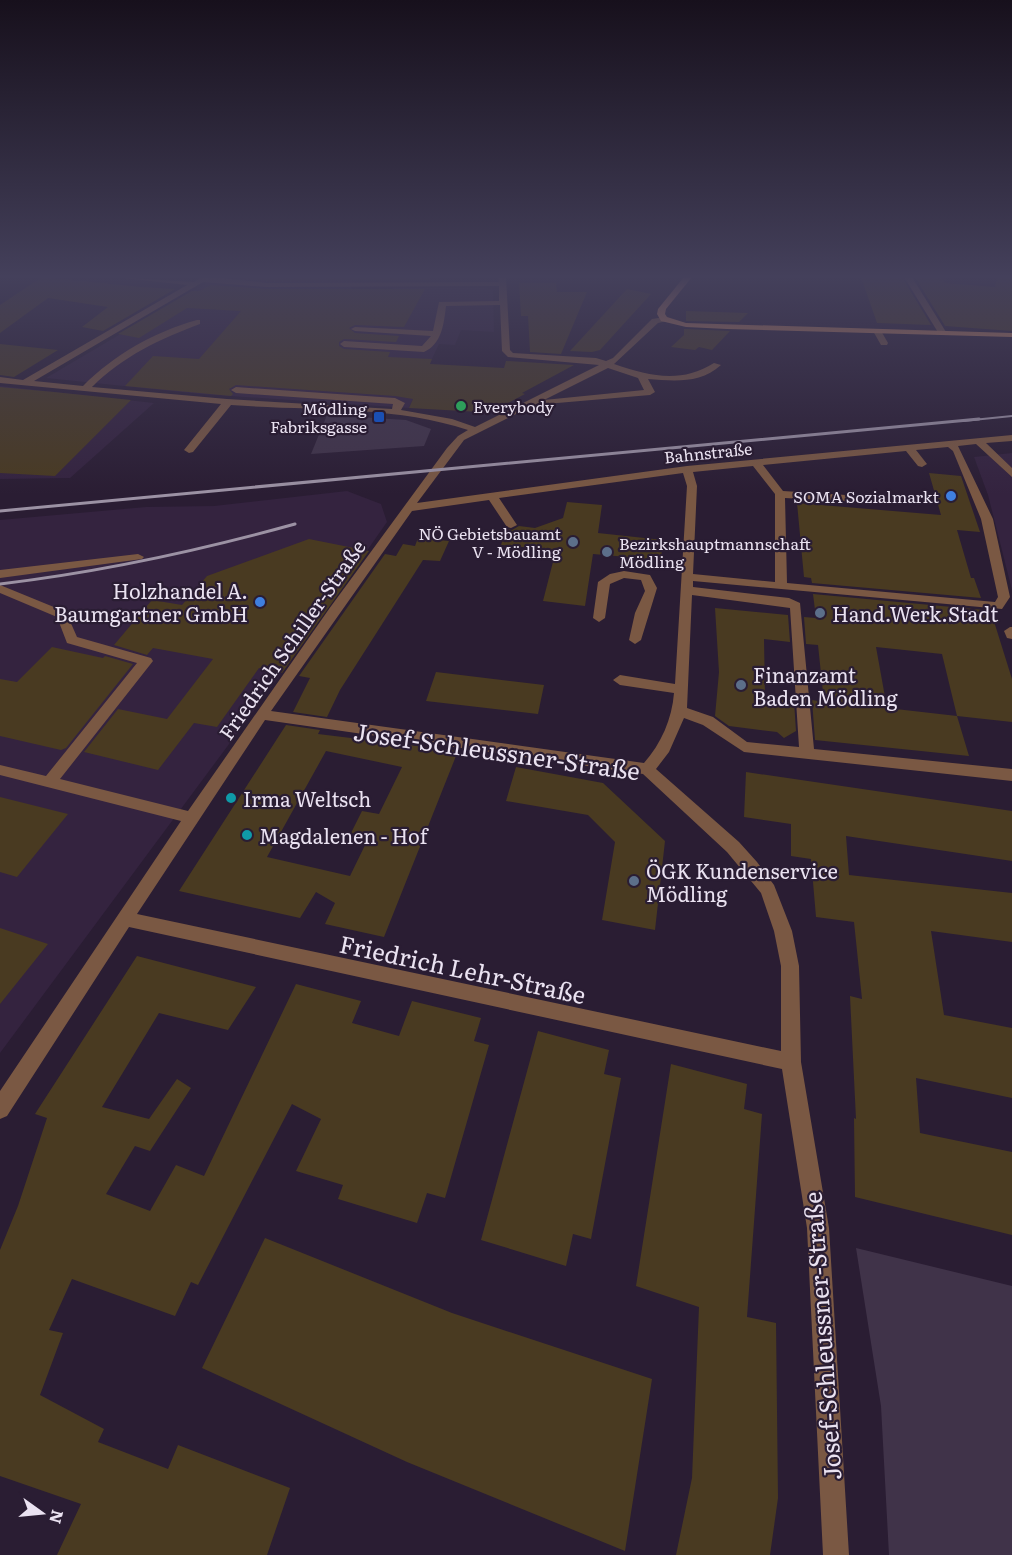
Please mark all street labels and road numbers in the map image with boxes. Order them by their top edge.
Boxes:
street label: Bahnstraße [663,435,753,469]
street label: Friedrich Schiller-Straße [210,533,372,745]
street label: Josef-Schleussner-Straße [351,713,643,787]
street label: Friedrich Lehr-Straße [337,925,589,1011]
street label: Josef-Schleussner-Straße [793,1191,849,1481]

